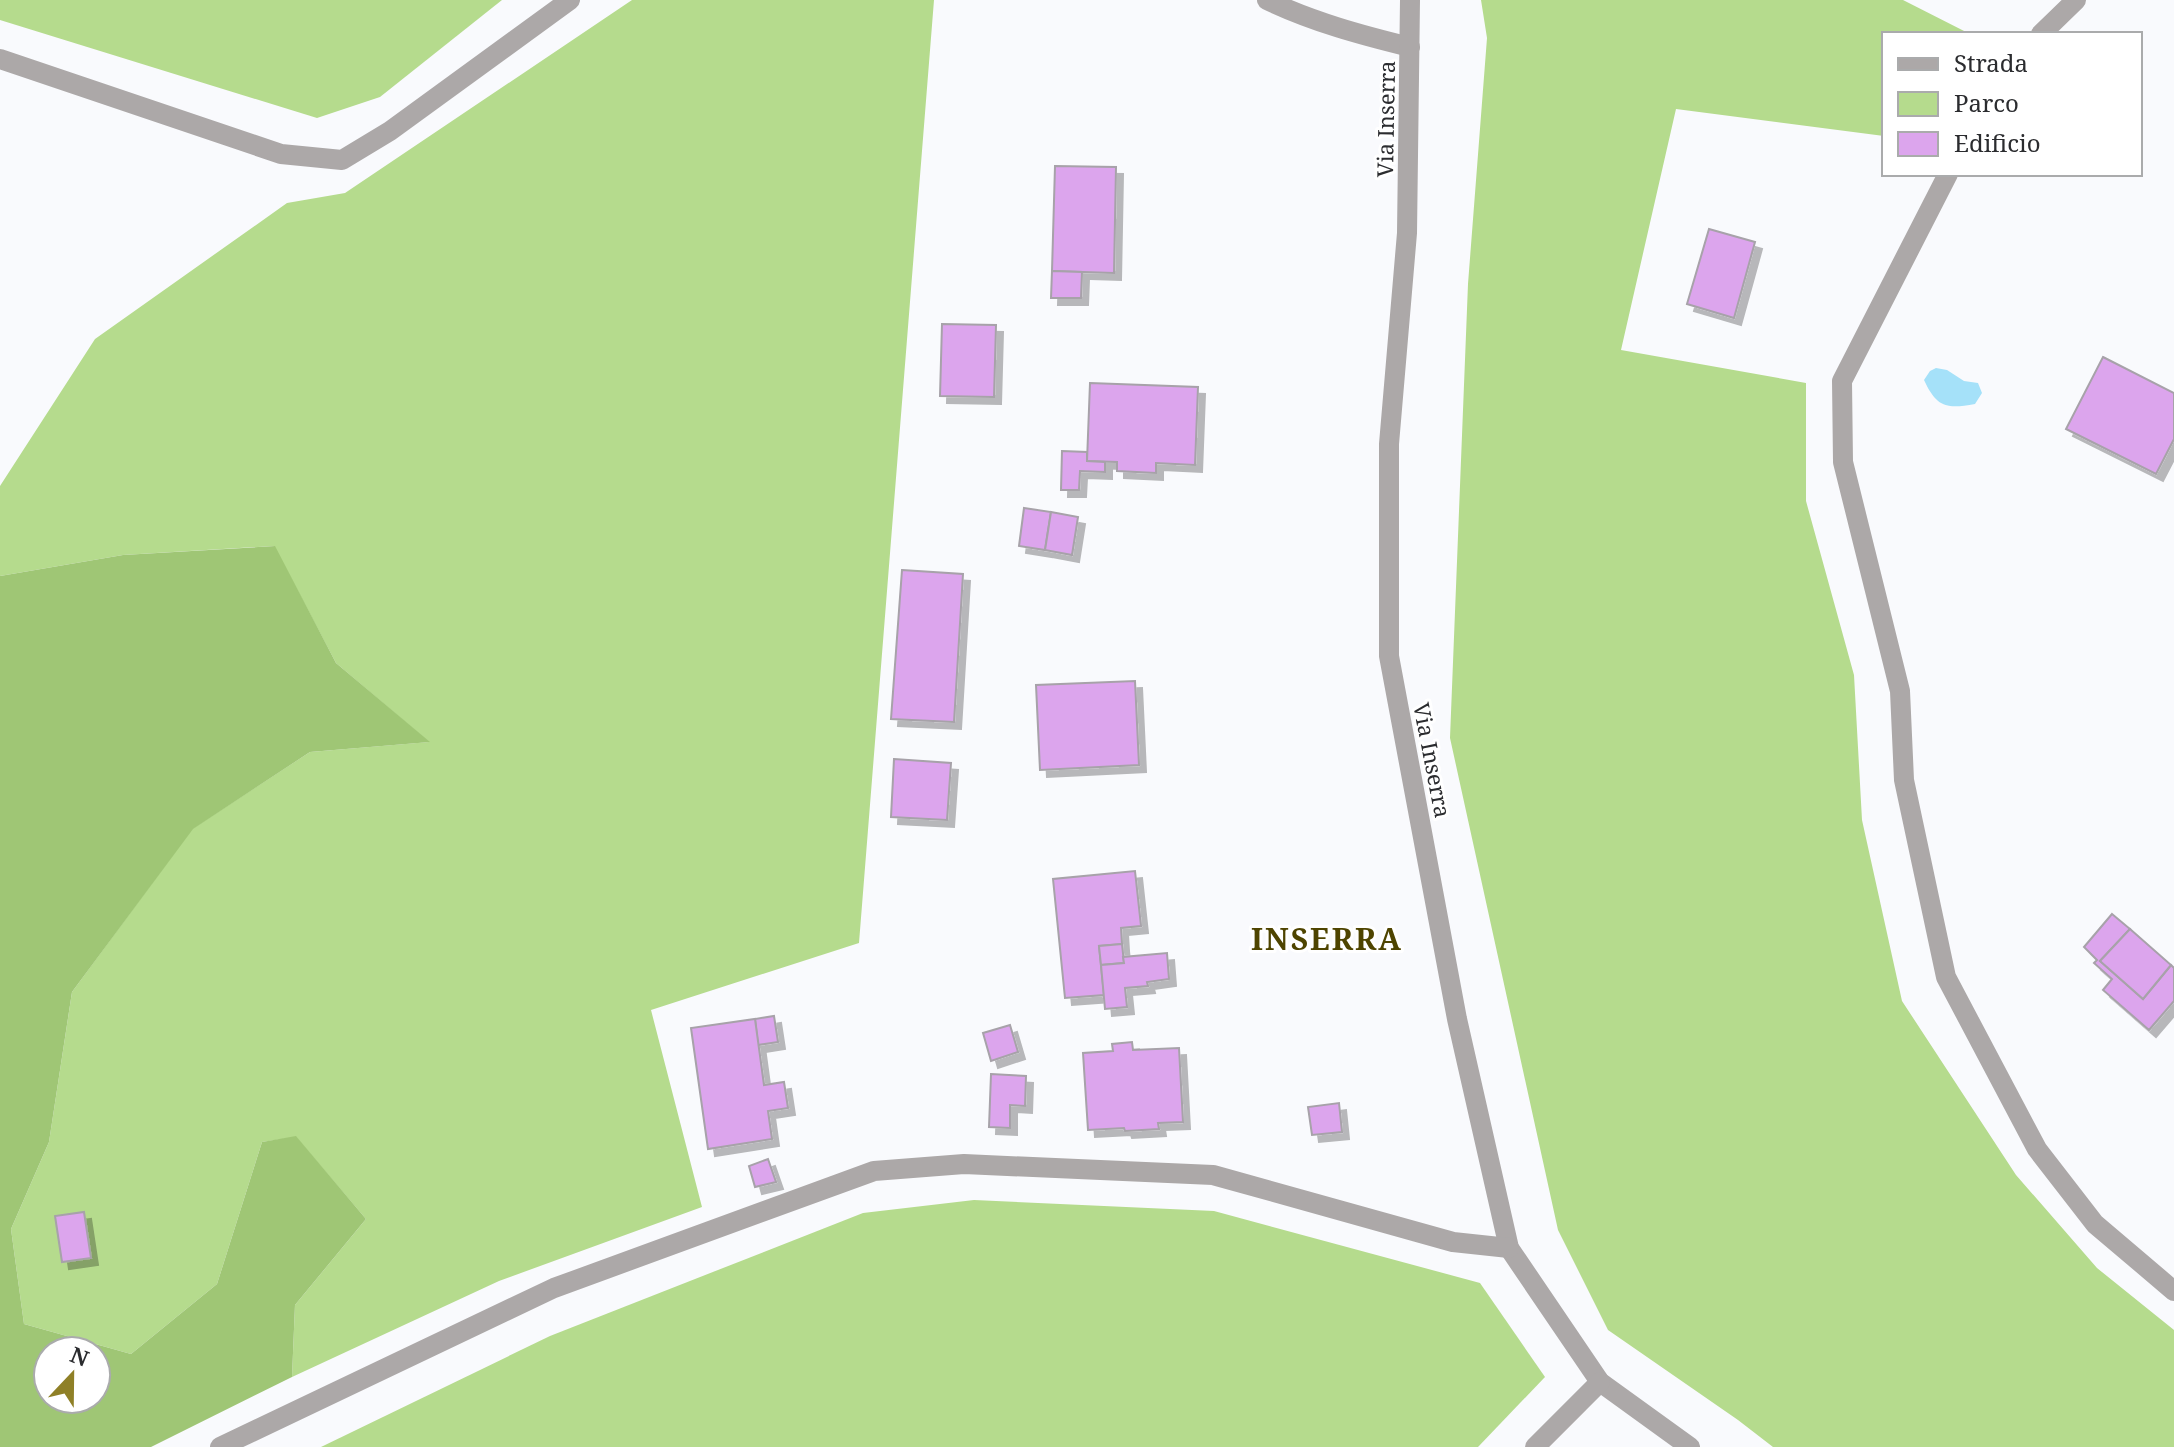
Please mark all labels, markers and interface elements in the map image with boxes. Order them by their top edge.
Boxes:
legend [1882,32,2142,176]
text: Strada [1954,46,2028,79]
street label: Via Inserra [1369,60,1401,178]
text: Parco [1954,86,2019,119]
text: Edificio [1954,126,2041,159]
street label: Via Inserra [1407,700,1459,820]
district label: INSERRA [1251,918,1403,959]
north arrow [32,1335,112,1415]
text: N [66,1338,94,1373]

